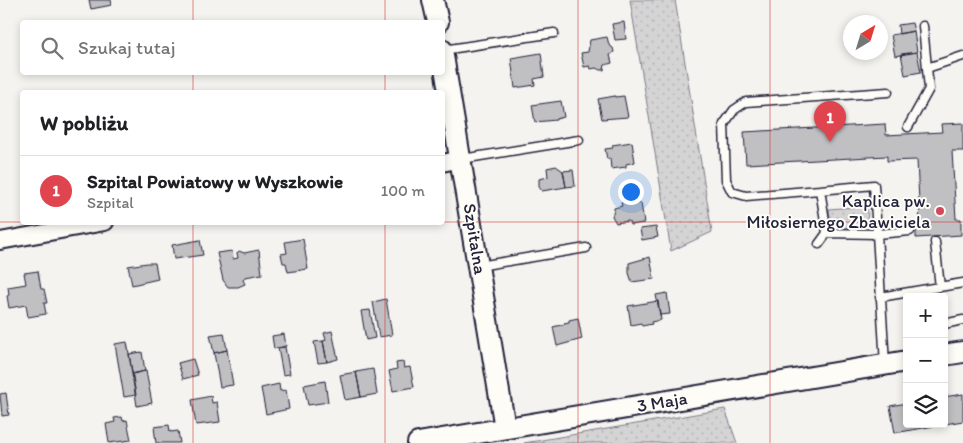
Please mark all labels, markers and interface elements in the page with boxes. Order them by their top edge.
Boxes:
north arrow [843,15,888,60]
search box [20,20,445,75]
icon: search [38,34,66,62]
text: Szukaj tutaj [78,36,175,59]
pin: 1 [814,101,846,142]
text: W pobliżu [40,110,128,135]
text: Szpital Powiatowy w Wyszkowie [87,170,343,193]
your location [618,179,644,205]
text: 1 [52,181,60,200]
text: 100 m [381,181,425,200]
place label: Kaplica pw. Miłosiernego Zbawiciela [746,190,930,233]
text: Szpital [87,193,134,212]
street label: Szpitalna [459,202,492,277]
marker: Kaplica pw. Miłosiernego Zbawiciela [934,205,946,217]
map controls [903,293,948,428]
button: + [903,293,948,338]
button: − [903,338,948,383]
button: layers [903,383,948,428]
street label: 3 Maja [635,387,689,417]

